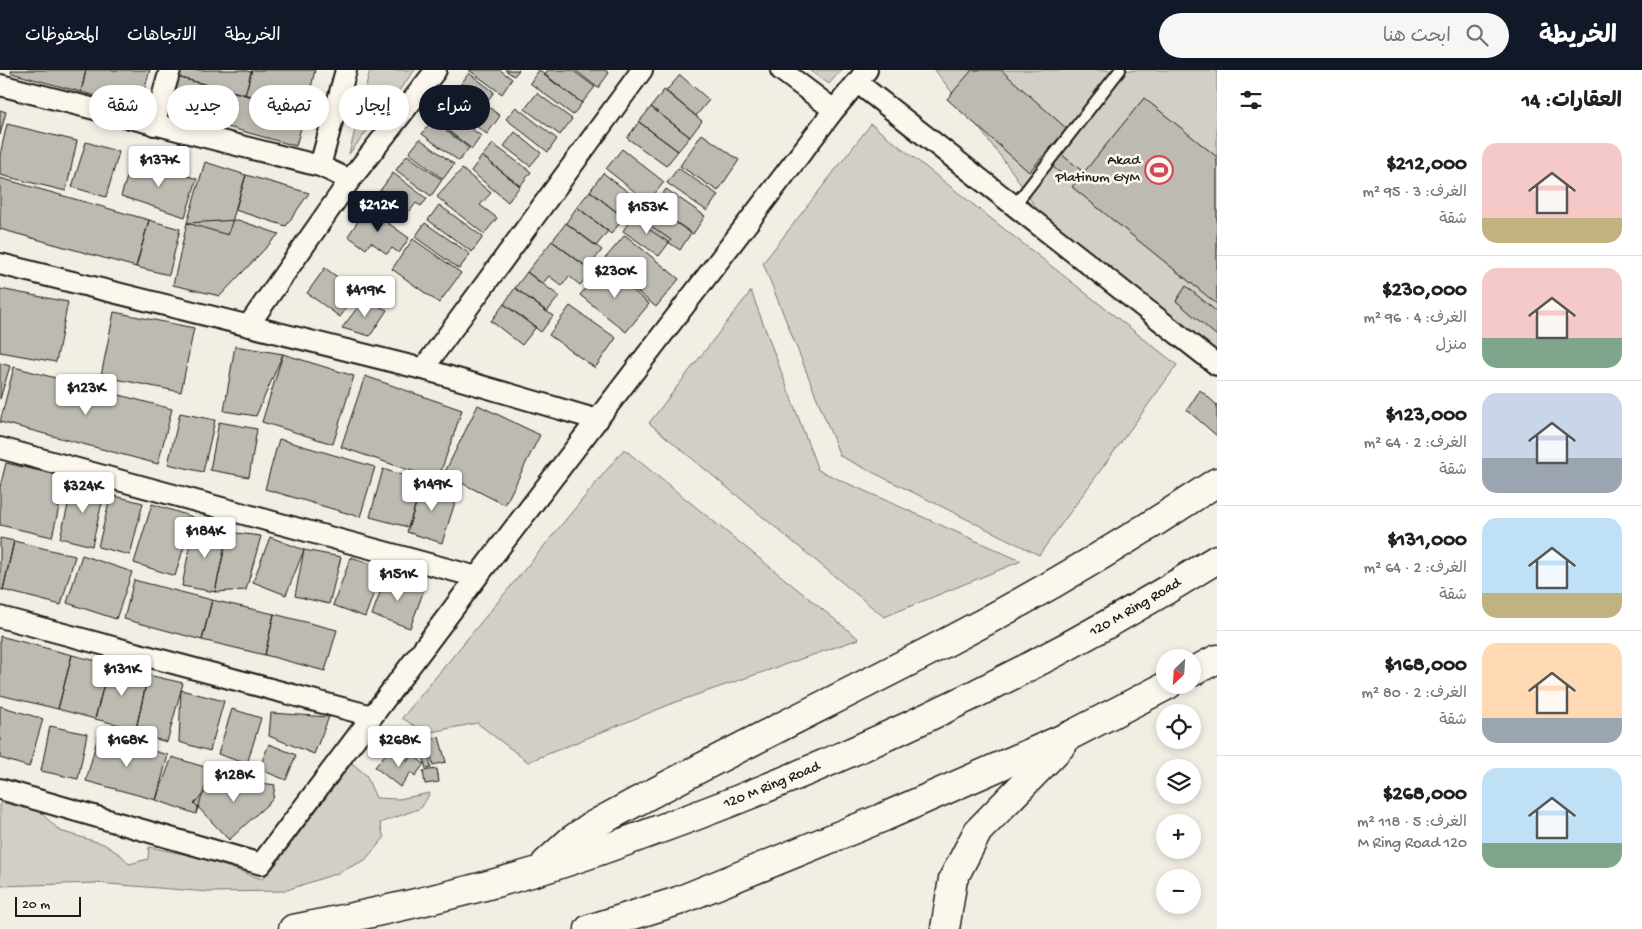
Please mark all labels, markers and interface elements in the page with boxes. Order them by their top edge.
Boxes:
search box [1159,13,1509,58]
icon: search [1463,21,1491,49]
text: الخريطة [1539,23,1617,52]
text: المحفوظات [25,26,99,47]
text: الاتجاهات [127,26,197,47]
text: الخريطة [225,26,281,47]
text: ابحث هنا [1383,26,1451,49]
chip: شقة [89,85,157,130]
chip: جديد [167,85,239,130]
chip: تصفية [249,85,329,130]
chip: إيجار [339,85,409,130]
chip: شراء [419,85,490,130]
icon: filters [1237,86,1265,114]
text: العقارات: 14 [1522,90,1622,115]
pin: $137K [124,146,194,188]
text: $137K [139,152,179,171]
place label: Akad Platinum GYM [1055,152,1141,187]
text: $212,000 [1386,153,1467,178]
sports icon: Akad Platinum GYM [1144,155,1174,185]
icon: home [1522,163,1582,223]
text: الغرف: 3 · 95 m² [1362,184,1467,203]
pin: $212K [343,190,413,233]
pin: $153K [612,192,682,235]
text: $212K [359,197,397,216]
text: $153K [627,199,667,218]
text: شقة [1439,211,1467,230]
pin: $230K [580,256,650,299]
text: $230K [594,263,636,282]
pin: $419K [330,276,400,318]
text: $230,000 [1382,279,1467,304]
text: $419K [346,282,384,301]
icon: home [1522,288,1582,348]
text: الغرف: 4 · 96 m² [1363,310,1467,329]
text: منزل [1435,337,1467,356]
pin: $123K [51,374,121,416]
text: $123K [67,380,105,399]
text: $123,000 [1386,404,1467,429]
icon: home [1522,413,1582,473]
text: الغرف: 2 · 64 m² [1364,435,1467,454]
text: شقة [1439,462,1467,481]
pin: $149K [397,470,467,512]
pin: $324K [48,472,118,514]
text: $149K [413,476,451,495]
text: $324K [63,478,103,497]
pin: $184K [170,516,240,559]
text: $184K [186,523,224,542]
text: $131,000 [1387,529,1467,554]
icon: home [1522,538,1582,598]
pin: $151K [363,560,433,602]
text: الغرف: 2 · 64 m² [1364,560,1467,579]
text: $151K [379,566,417,585]
street label: 120 M Ring Road [1086,574,1185,642]
text: شقة [1439,587,1467,606]
north arrow [1156,649,1201,694]
map controls [1156,649,1201,914]
pin: $131K [87,654,157,697]
text: $168,000 [1385,654,1467,679]
text: $131K [103,661,141,680]
icon: home [1522,663,1582,723]
text: الغرف: 2 · 80 m² [1361,685,1467,704]
button: locate [1156,704,1201,749]
text: شقة [1439,712,1467,731]
pin: $168K [92,726,162,768]
pin: $268K [364,726,434,768]
text: $168K [107,732,147,751]
text: $268K [379,732,419,751]
street label: 120 M Ring Road [720,757,824,814]
button: layers [1156,759,1201,804]
pin: $128K [199,760,269,803]
text: $128K [214,767,254,786]
text: $268,000 [1383,783,1467,808]
icon: home [1522,788,1582,848]
button: + [1156,814,1201,859]
text: الغرف: 5 · 118 m² [1357,814,1467,833]
text: 120 M Ring Road [1358,835,1467,854]
button: − [1156,869,1201,914]
scale bar [15,894,81,917]
text: 20 m [22,897,50,914]

